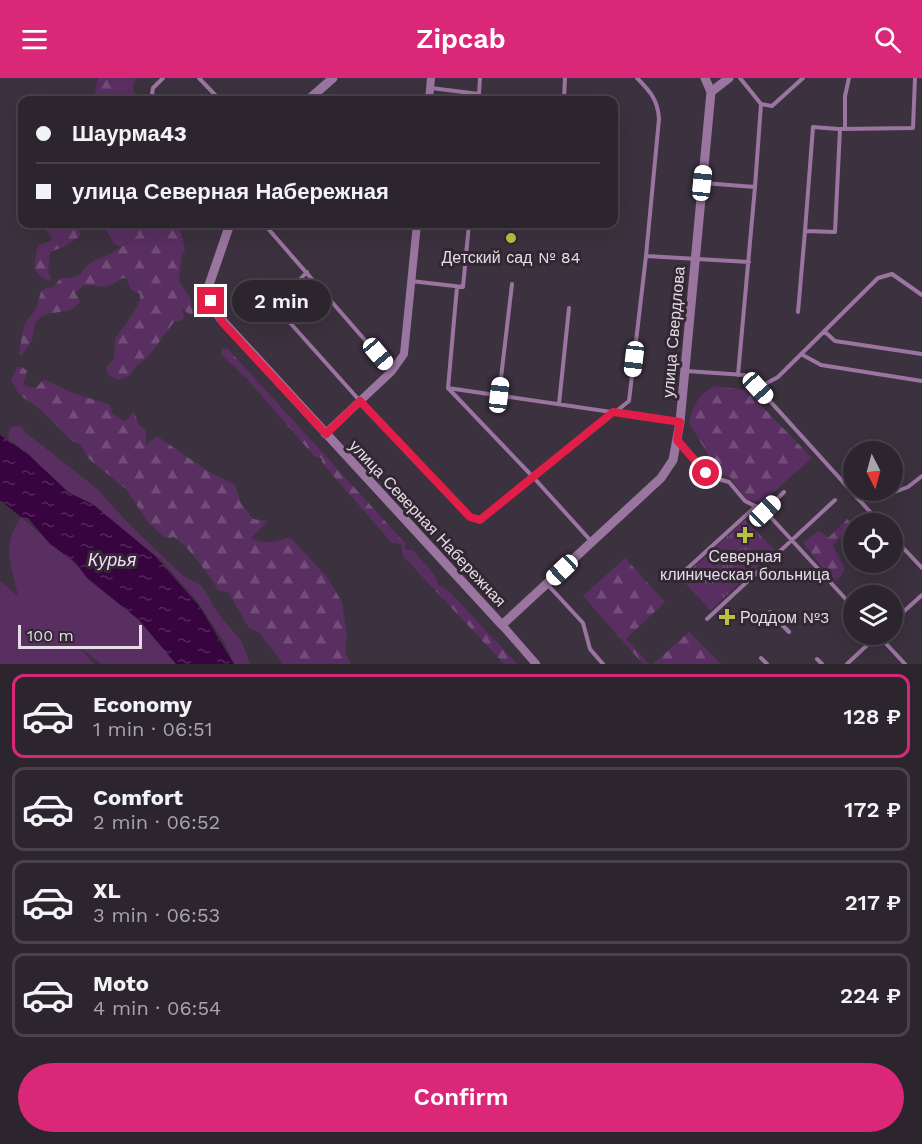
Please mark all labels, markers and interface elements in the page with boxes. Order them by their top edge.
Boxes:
icon: menu [18,23,51,56]
text: Zipcab [416,23,506,55]
icon: search [871,23,904,56]
text: Шаурма43 [72,121,187,146]
car [691,164,713,202]
text: улица Северная Набережная [72,179,389,204]
marker: Детский сад № 84 [504,231,518,245]
place label: Детский сад № 84 [442,248,581,267]
street label: улица Свердлова [658,266,689,398]
callout: 2 min [232,280,331,322]
route end [197,287,224,314]
text: 2 min [254,289,309,313]
car [360,334,396,374]
car [623,340,645,378]
car [739,369,777,407]
car [488,376,510,414]
street label: улица Северная Набережная [345,436,510,611]
north arrow [843,441,903,501]
map controls [843,441,903,645]
route start [692,459,719,486]
car [746,492,784,530]
button: locate [843,513,903,573]
marker: Северная клиническая больница [736,526,754,544]
place label: Северная клиническая больница [660,547,830,584]
water label: Курья [88,549,137,570]
car [543,551,581,589]
button: layers [843,585,903,645]
marker: Роддом №3 [718,608,736,626]
place label: Роддом №3 [740,608,829,627]
scale bar [18,622,142,650]
text: 100 m [27,626,74,645]
icon: car [21,689,75,743]
text: Economy [93,692,192,717]
text: 128 ₽ [844,704,901,729]
text: 1 min · 06:51 [93,717,213,741]
icon: car [21,782,75,836]
text: Comfort [93,785,183,810]
text: 172 ₽ [844,797,901,822]
text: 2 min · 06:52 [93,810,220,834]
icon: car [21,875,75,929]
text: XL [93,878,121,903]
text: 217 ₽ [845,890,901,915]
text: 3 min · 06:53 [93,903,220,927]
icon: car [21,968,75,1022]
text: Moto [93,971,149,996]
text: 224 ₽ [840,983,901,1008]
text: 4 min · 06:54 [93,996,221,1020]
button: Confirm [18,1063,904,1132]

